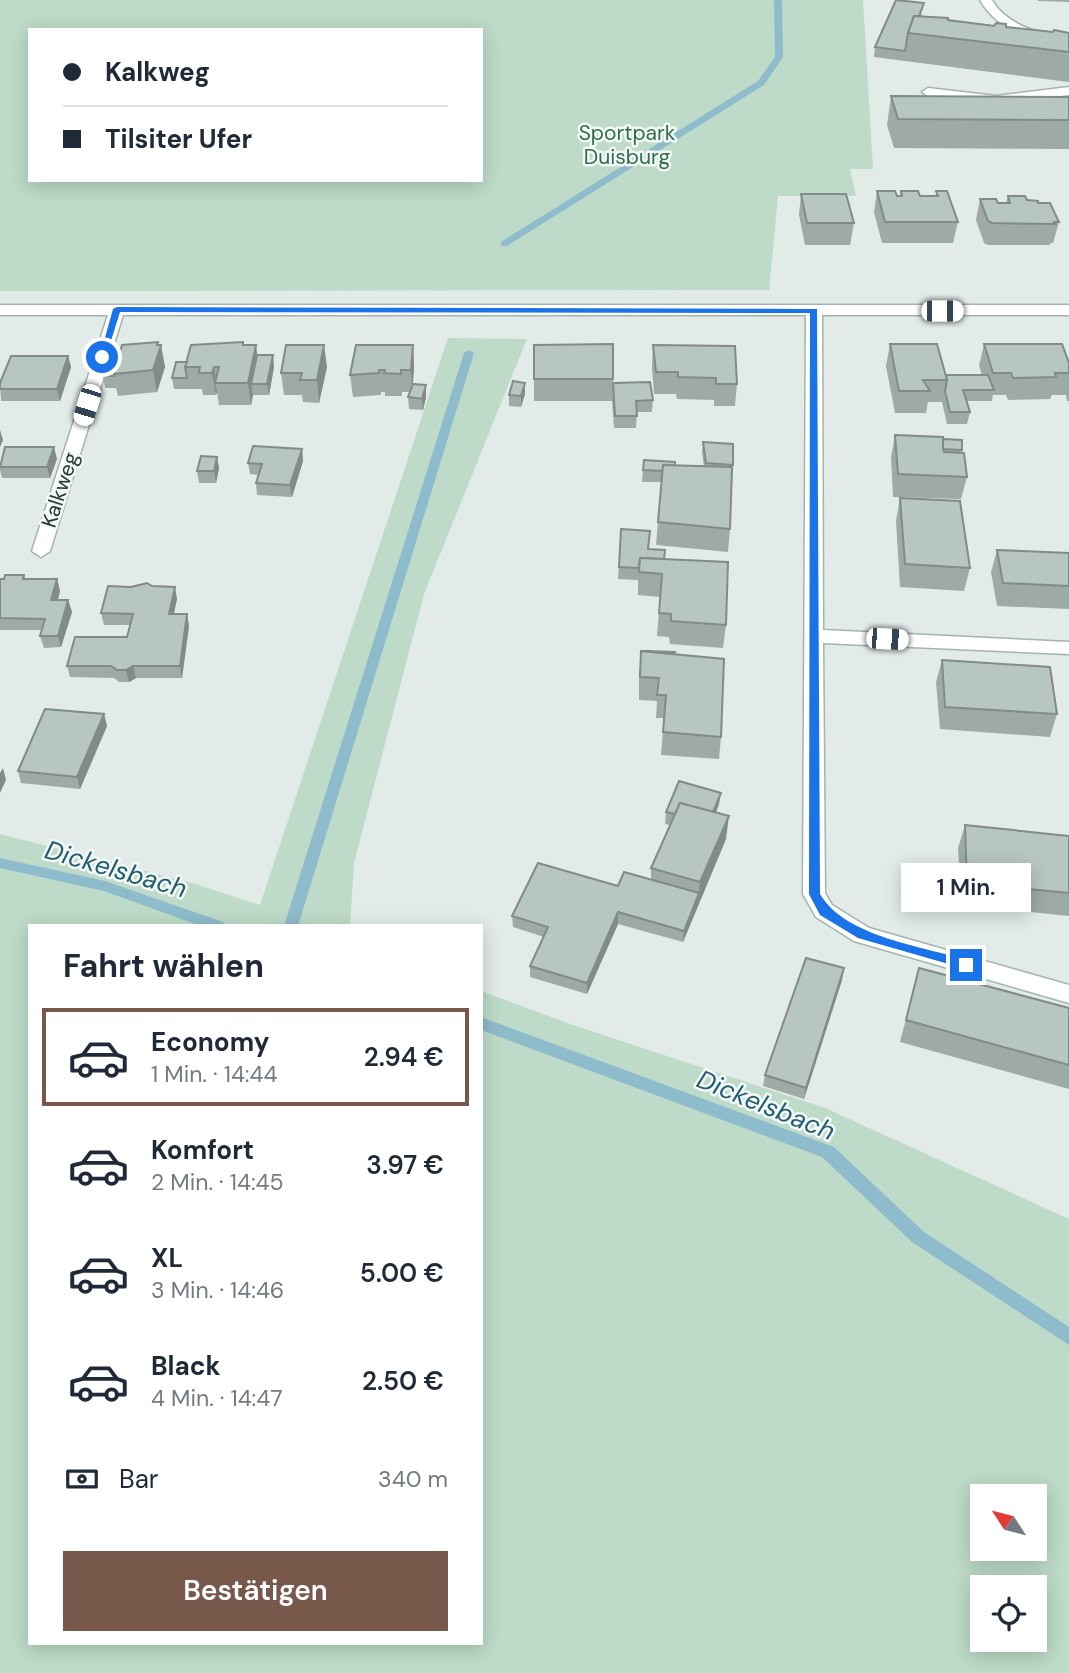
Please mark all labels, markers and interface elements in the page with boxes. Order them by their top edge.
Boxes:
text: Kalkweg [105,55,210,89]
park label: Sportpark Duisburg [579,119,676,171]
text: Tilsiter Ufer [105,122,252,156]
car [922,301,964,322]
route start [86,341,118,373]
car [71,382,104,428]
street label: Kalkweg [35,448,85,531]
car [866,627,909,651]
water label: Dickelsbach [41,833,191,905]
callout: 1 Min. [901,864,1031,912]
text: 1 Min. [936,872,996,902]
text: Fahrt wählen [63,945,264,987]
route end [950,949,982,981]
text: Economy [151,1025,269,1059]
icon: car [67,1026,130,1089]
text: 2.94 € [364,1040,444,1074]
text: 1 Min. · 14:44 [151,1059,277,1089]
water label: Dickelsbach [692,1062,840,1148]
text: Komfort [151,1133,254,1167]
icon: car [67,1134,130,1197]
text: 3.97 € [366,1148,444,1182]
text: 2 Min. · 14:45 [151,1167,284,1197]
text: XL [151,1241,183,1275]
icon: car [67,1242,130,1305]
text: 5.00 € [360,1256,444,1290]
text: 3 Min. · 14:46 [151,1275,284,1305]
text: Black [151,1349,221,1383]
icon: car [67,1350,130,1413]
text: 2.50 € [362,1364,444,1398]
text: 4 Min. · 14:47 [151,1383,283,1413]
icon: cash [63,1460,101,1498]
text: Bar [119,1462,158,1496]
text: 340 m [378,1464,448,1494]
north arrow [970,1484,1046,1561]
map controls [970,1484,1047,1652]
button: Bestätigen [63,1551,448,1631]
button: locate [970,1575,1047,1652]

